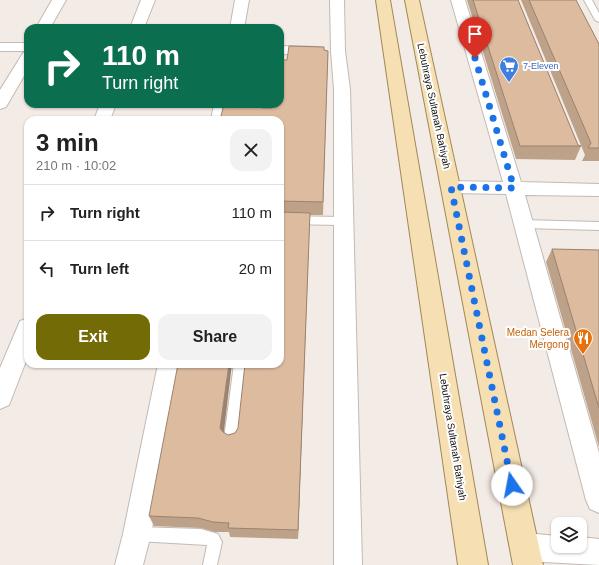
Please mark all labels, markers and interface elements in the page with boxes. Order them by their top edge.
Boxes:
pin [458,17,492,58]
icon: arrive [464,23,486,45]
icon: right [36,40,88,92]
text: 110 m [102,40,180,71]
street label: Lebuhraya Sultanah Bahiyah [415,42,453,170]
supermarket icon: 7-Eleven [498,55,520,83]
place label: 7-Eleven [523,61,559,71]
text: Turn right [102,73,178,93]
text: 3 min [36,129,99,156]
button: close [230,129,272,171]
text: 210 m · 10:02 [36,158,116,173]
icon: right [36,202,58,224]
text: Turn right [70,204,140,221]
text: 110 m [231,204,272,221]
icon: left [36,258,58,280]
text: Turn left [70,260,129,277]
text: 20 m [239,260,272,277]
button: Exit [36,314,150,360]
button: Share [158,314,272,360]
place label: Medan Selera Mergong [507,327,569,350]
restaurant icon: Medan Selera Mergong [572,327,594,355]
street label: Lebuhraya Sultanah Bahiyah [438,373,468,501]
position arrow [491,464,533,506]
map controls [551,517,587,553]
button: layers [551,517,587,553]

